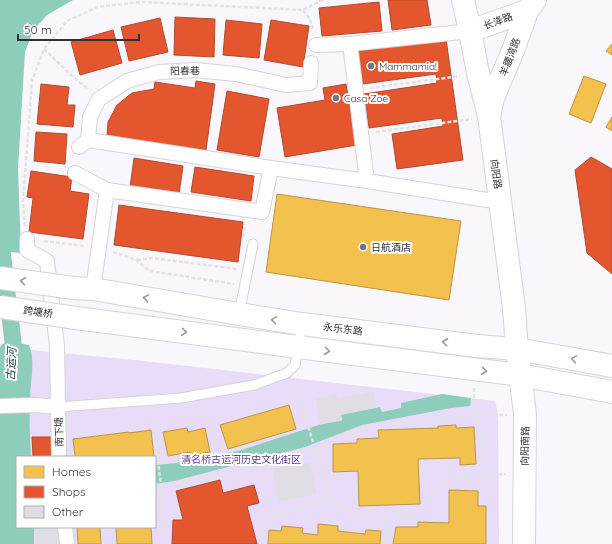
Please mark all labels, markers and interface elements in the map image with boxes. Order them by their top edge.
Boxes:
street label: 长洚路 [482,10,514,32]
scale bar [18,16,139,42]
text: 50 m [24,22,52,37]
street label: 羊腰湾路 [497,36,523,78]
place label: Mammamia! [379,60,437,73]
marker: Mammamia! [366,61,376,71]
street label: 阳春巷 [170,64,200,78]
place label: Casa Zoe [344,92,389,105]
marker: Casa Zoe [331,93,341,103]
street label: 向阳路 [487,158,505,190]
place label: 日航酒店 [371,241,411,254]
marker: 日航酒店 [358,242,368,252]
one-way arrow [20,277,26,286]
one-way arrow [143,295,149,303]
street label: 跨塘桥 [22,303,54,321]
one-way arrow [271,316,277,325]
street label: 永乐东路 [322,320,364,338]
one-way arrow [181,327,187,336]
one-way arrow [442,338,448,347]
water label: 古运河 [3,345,19,381]
one-way arrow [324,346,330,355]
one-way arrow [570,355,577,364]
one-way arrow [481,366,487,375]
street label: 南下塘 [52,417,66,447]
street label: 向阳南路 [518,426,532,466]
park label: 清名桥古运河历史文化街区 [181,453,301,466]
legend [16,456,156,528]
text: Homes [52,464,92,479]
text: Shops [52,484,86,499]
text: Other [52,504,84,519]

